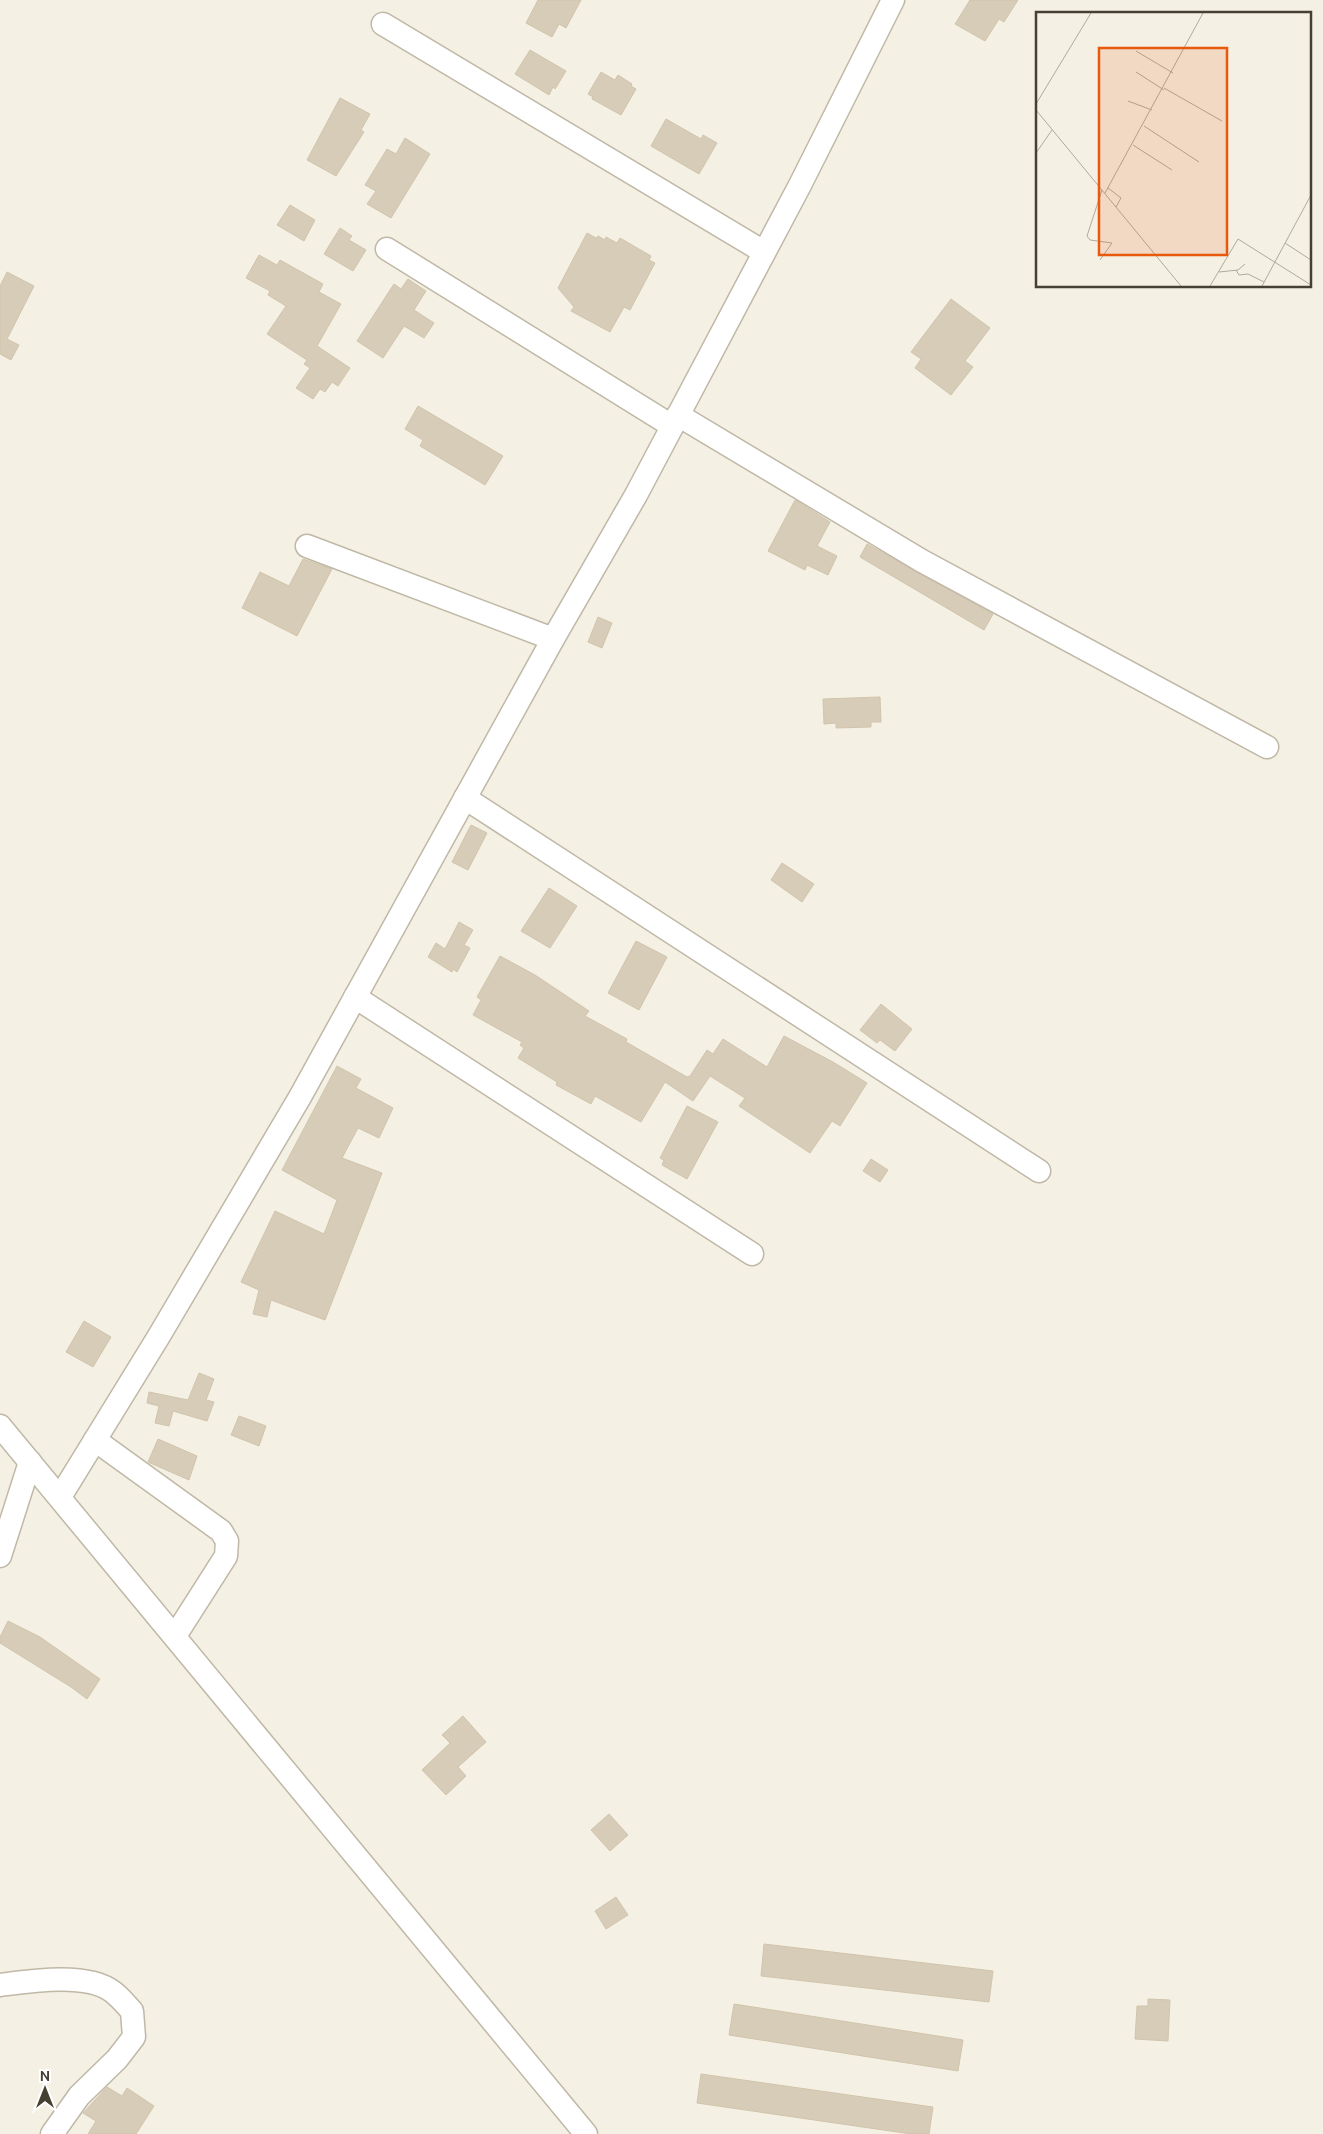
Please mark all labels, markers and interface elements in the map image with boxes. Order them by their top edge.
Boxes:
inset map [1036,12,1310,288]
north arrow [20,2064,70,2114]
text: N [40,2068,50,2084]

